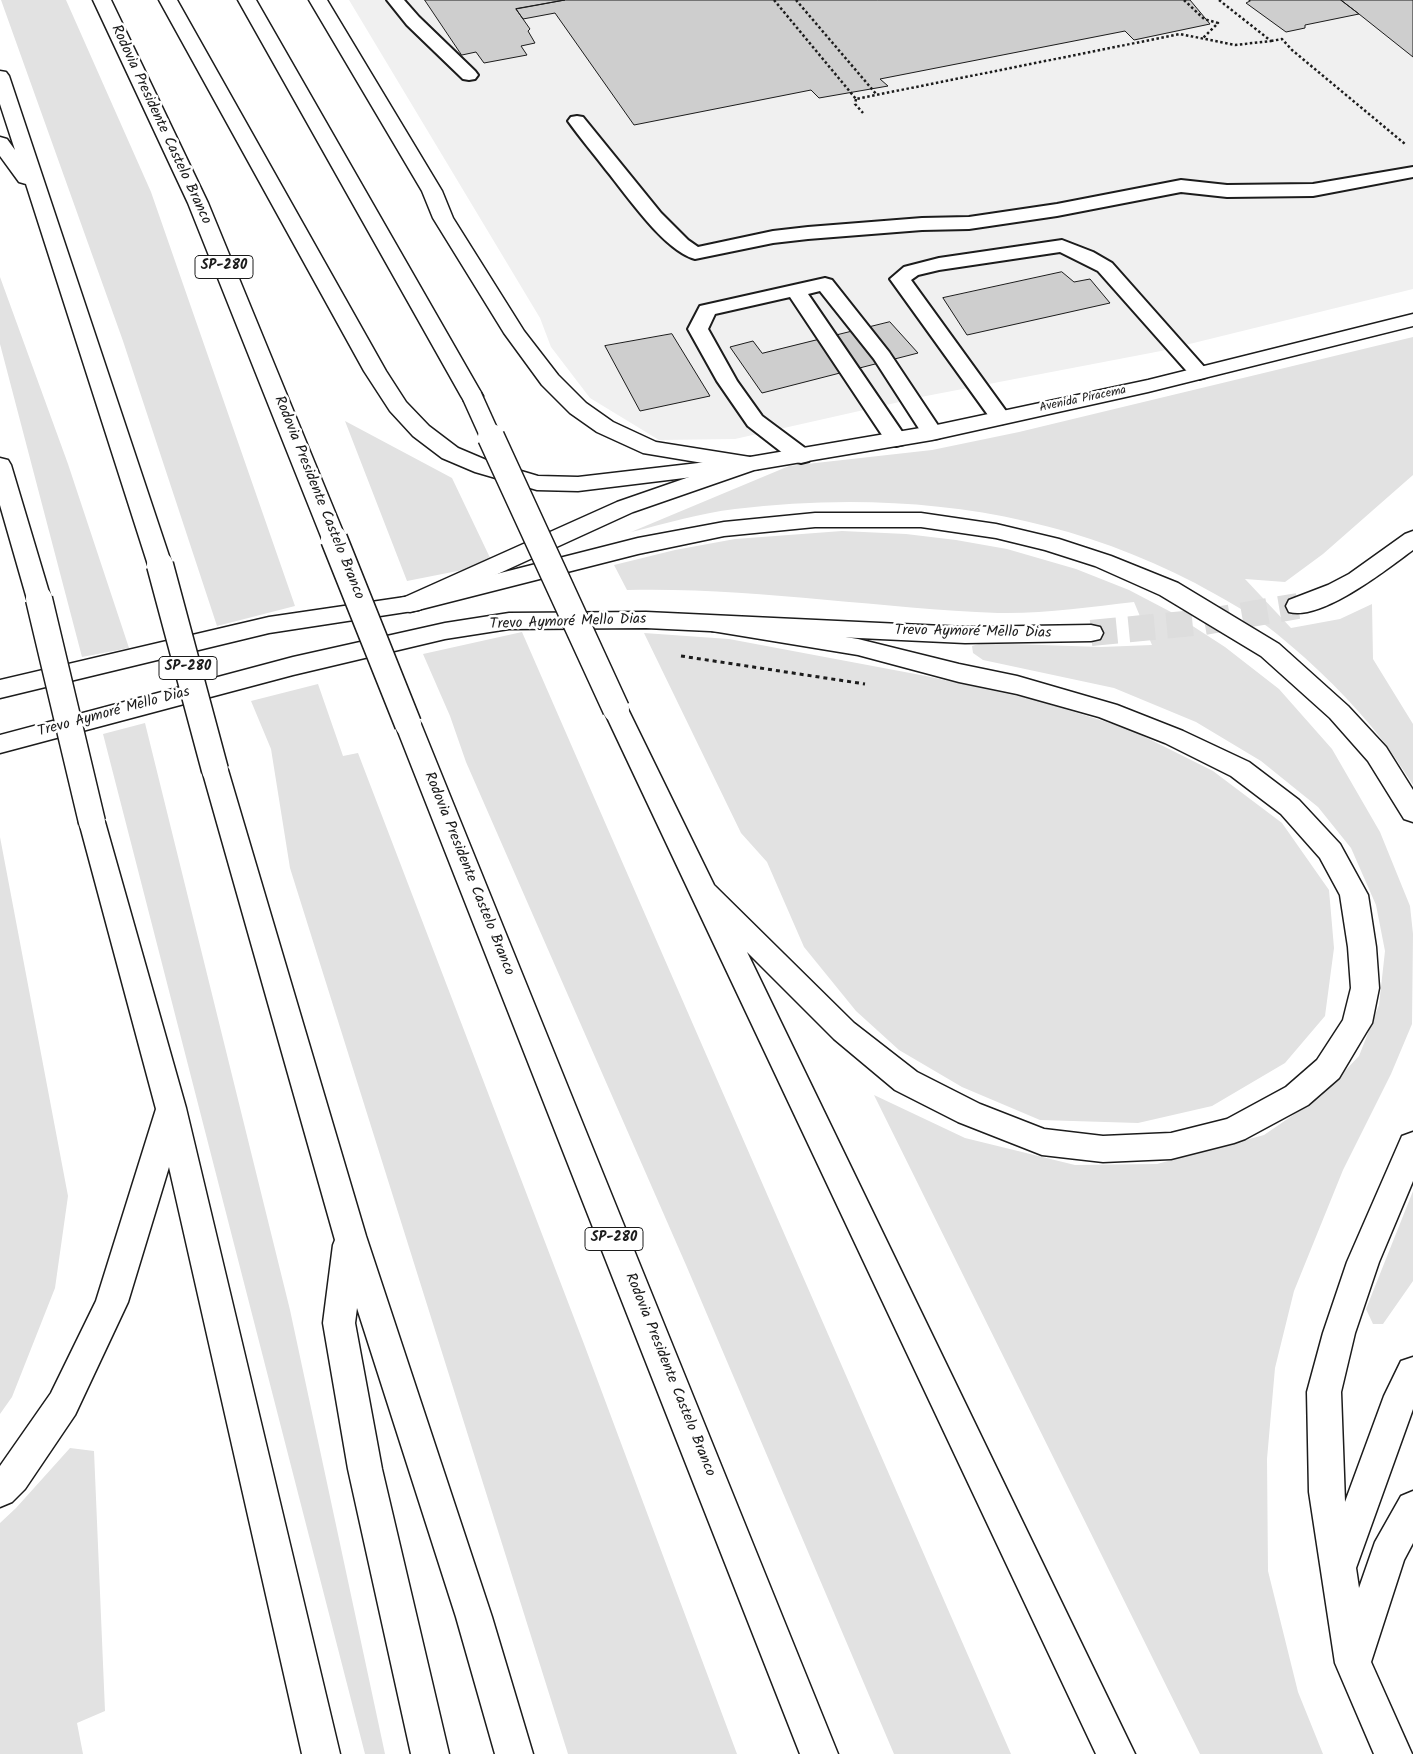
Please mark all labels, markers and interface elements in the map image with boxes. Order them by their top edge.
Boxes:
street label: Rodovia Presidente Castelo Branco [106,22,214,228]
road number: SP-280 [195,256,253,278]
street label: Avenida Piracema [1038,384,1128,416]
street label: Rodovia Presidente Castelo Branco [269,394,367,602]
street label: Trevo Aymoré Mello Dias [489,611,647,635]
street label: Trevo Aymoré Mello Dias [894,623,1052,643]
road number: SP-280 [159,656,217,680]
street label: Trevo Aymoré Mello Dias [36,684,192,742]
street label: Rodovia Presidente Castelo Branco [419,770,517,978]
road number: SP-280 [585,1228,643,1250]
street label: Rodovia Presidente Castelo Branco [620,1271,718,1479]

